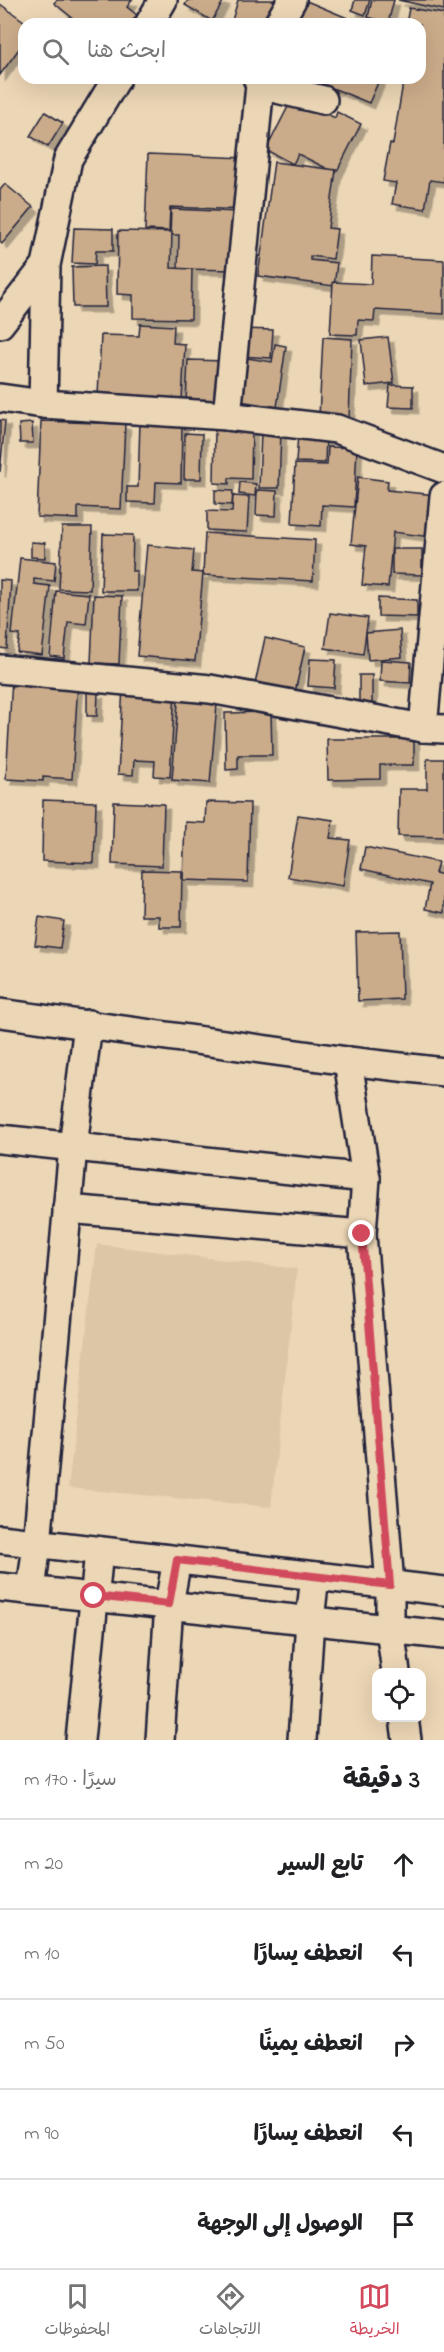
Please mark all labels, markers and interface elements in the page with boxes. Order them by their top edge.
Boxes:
search box [18,18,426,84]
icon: search [39,35,72,68]
text: ابحث هنا [87,36,166,68]
route end [348,1220,374,1246]
route start [80,1582,106,1608]
map controls [372,1668,426,1722]
button: locate [372,1668,426,1722]
text: 3 دقيقة [343,1762,420,1800]
text: سيرًا · 170 m [24,1766,117,1795]
icon: ahead [387,1848,420,1881]
text: تابع السير [279,1849,363,1881]
text: 20 m [24,1850,63,1879]
icon: left [387,1938,420,1971]
text: انعطف يسارًا [254,1939,363,1971]
text: 10 m [24,1940,60,1969]
icon: right [387,2028,420,2061]
text: انعطف يمينًا [259,2029,363,2061]
text: 50 m [24,2030,65,2059]
icon: left [387,2118,420,2151]
text: انعطف يسارًا [254,2119,363,2151]
text: 90 m [24,2120,59,2149]
icon: arrive [387,2208,420,2241]
text: الوصول إلى الوجهة [197,2209,363,2241]
tab: المحفوظات [44,2280,110,2343]
tab: الاتجاهات [199,2280,261,2343]
tab: الخريطة [350,2280,400,2343]

